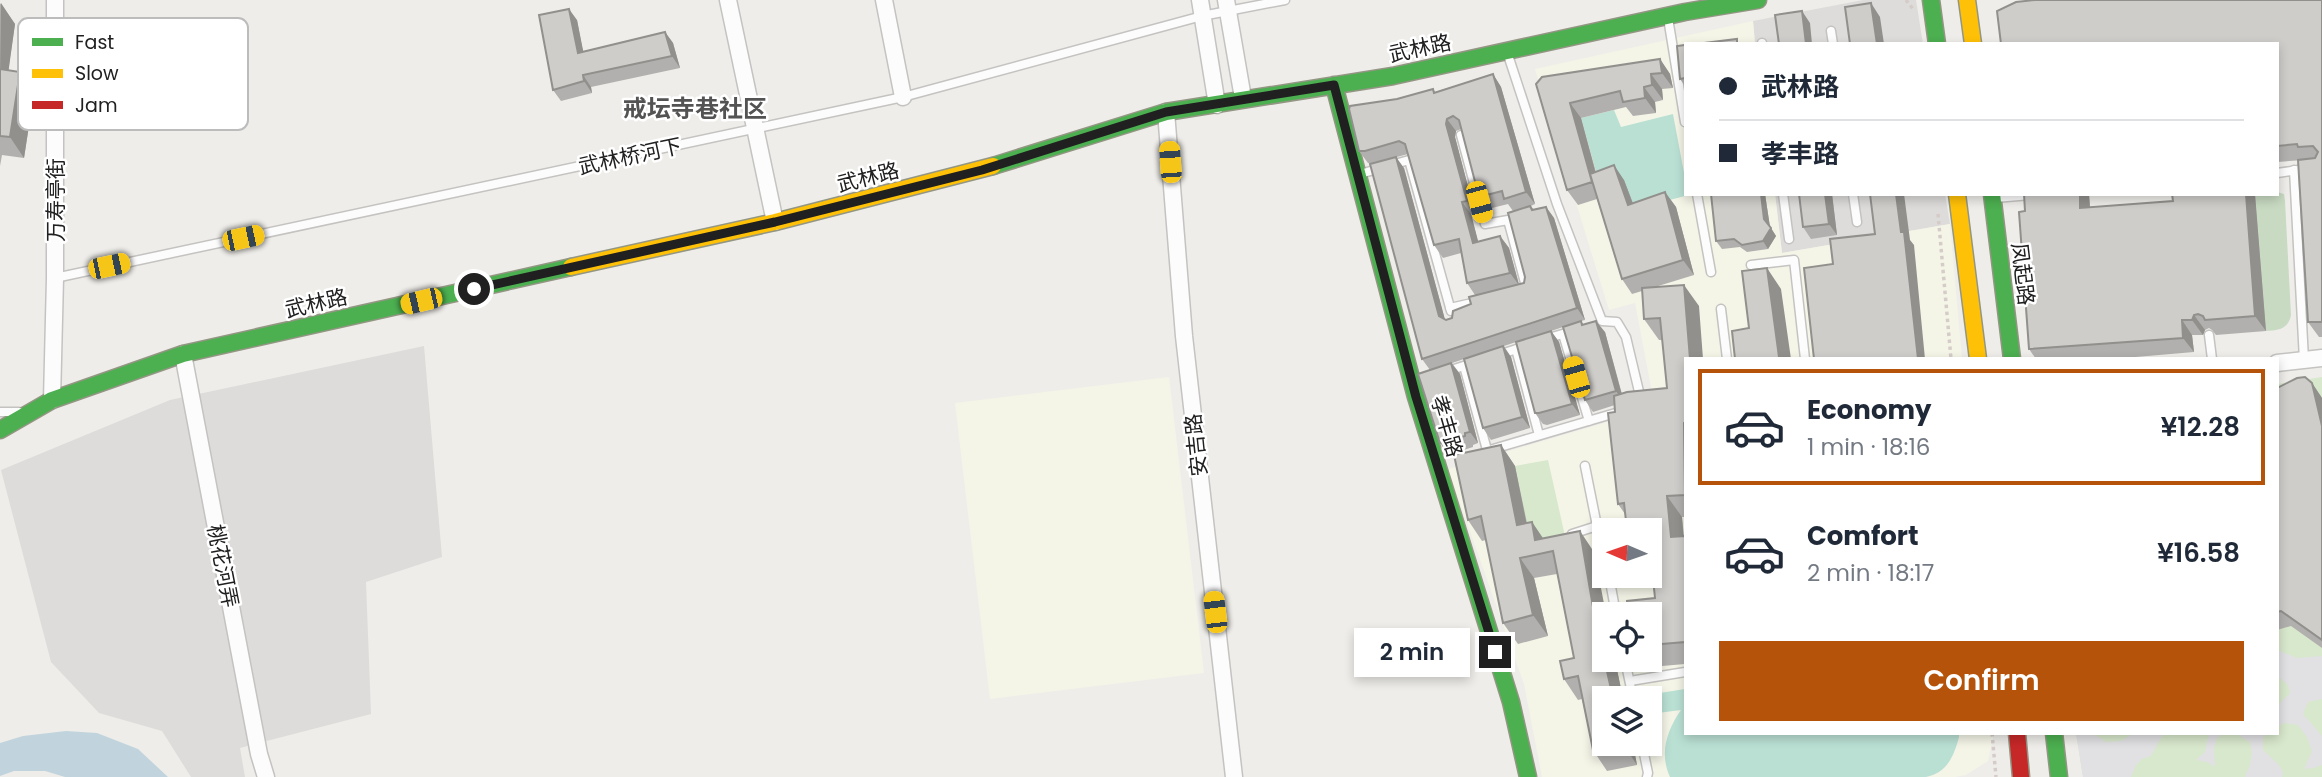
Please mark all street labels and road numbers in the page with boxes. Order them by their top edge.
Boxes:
street label: 武林路 [1386,27,1454,69]
street label: 武林桥河下 [576,131,684,181]
street label: 武林路 [834,155,902,199]
street label: 万寿亭街 [41,158,70,242]
street label: 凤起路 [2005,241,2041,307]
street label: 武林路 [282,282,350,324]
street label: 孝丰路 [1424,392,1470,460]
street label: 安吉路 [1178,412,1214,478]
street label: 桃花河弄 [201,522,245,610]

